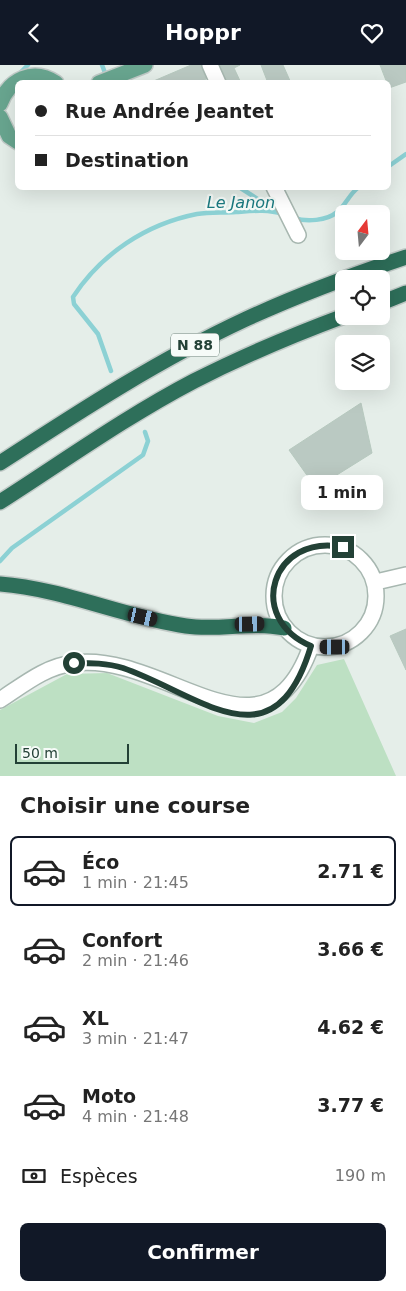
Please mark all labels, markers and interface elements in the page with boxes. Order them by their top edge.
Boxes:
icon: back [20,19,48,47]
icon: heart [358,19,386,47]
text: Hoppr [165,20,241,45]
text: Rue Andrée Jeantet [65,100,274,122]
text: Destination [65,149,189,171]
water label: Le Janon [207,193,275,212]
north arrow [335,205,390,260]
map controls [335,205,390,390]
button: locate [335,270,390,325]
road number: N 88 [171,333,219,357]
button: layers [335,335,390,390]
callout: 1 min [302,475,384,509]
text: 1 min [317,483,367,502]
route end [332,536,354,558]
car [126,606,159,628]
car [234,616,265,632]
car [320,640,350,655]
route start [63,652,85,674]
scale bar [15,741,129,764]
text: 50 m [22,745,58,761]
text: Choisir une course [20,793,250,818]
icon: car [22,849,67,894]
text: Éco [82,851,119,873]
text: 2.71 € [317,860,384,882]
text: 1 min · 21:45 [82,873,189,892]
icon: car [22,927,67,972]
text: Confort [82,929,162,951]
text: 3.66 € [317,938,384,960]
text: 2 min · 21:46 [82,951,189,970]
icon: car [22,1005,67,1050]
text: XL [82,1007,109,1029]
text: 4.62 € [317,1016,384,1038]
text: 3 min · 21:47 [82,1029,189,1048]
icon: car [22,1083,67,1128]
text: Moto [82,1085,136,1107]
text: 3.77 € [317,1094,384,1116]
text: 4 min · 21:48 [82,1107,189,1126]
icon: cash [20,1162,48,1190]
text: Espèces [60,1165,138,1187]
text: 190 m [335,1166,386,1185]
button: Confirmer [20,1223,386,1281]

